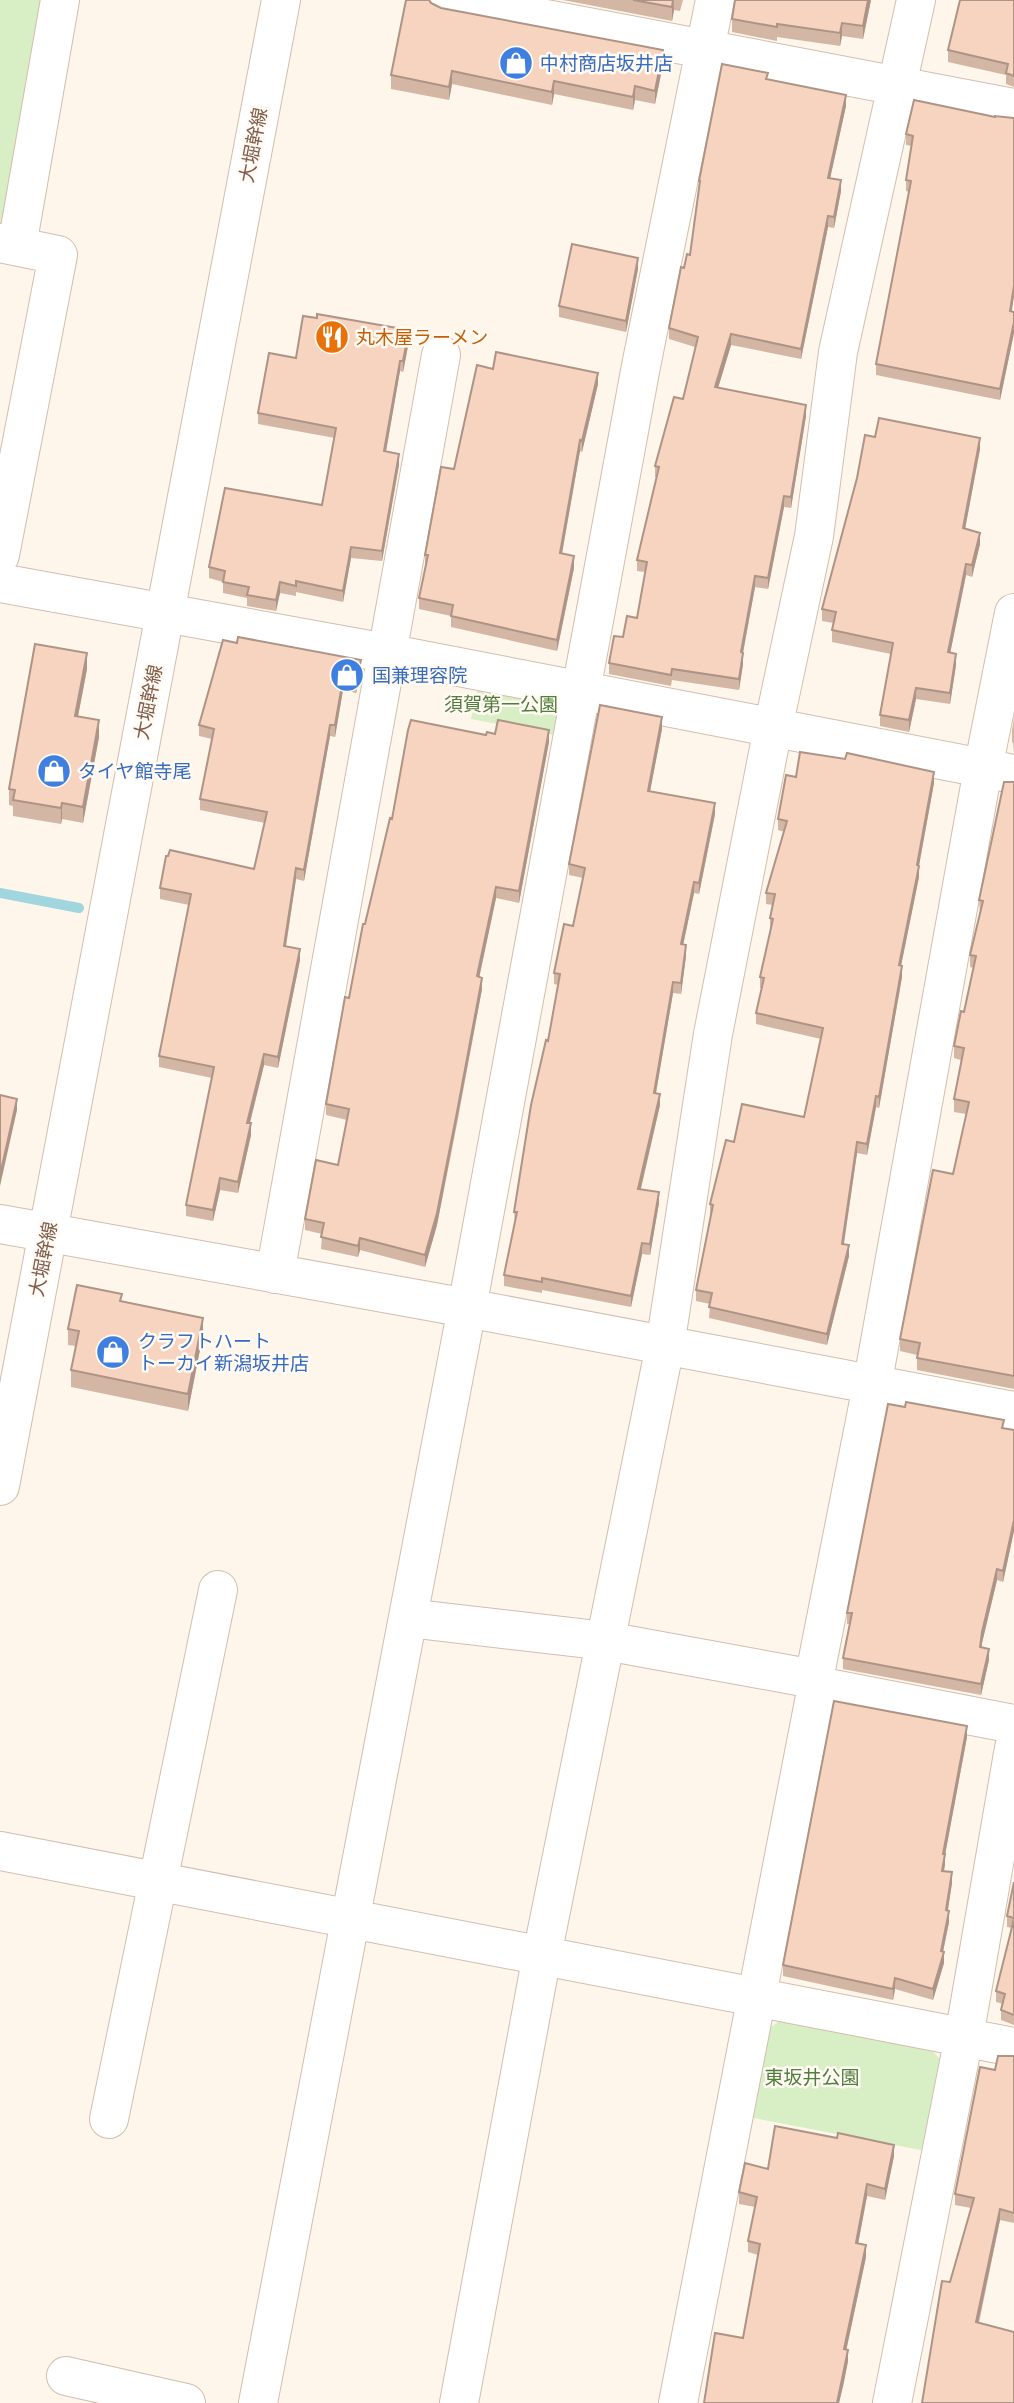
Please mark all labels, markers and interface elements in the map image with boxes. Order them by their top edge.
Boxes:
shop icon: 中村商店坂井店 [497,44,535,82]
place label: 中村商店坂井店 [540,51,673,75]
street label: 大堀幹線 [234,105,272,185]
restaurant icon: 丸木屋ラーメン [313,318,351,356]
place label: 丸木屋ラーメン [356,325,488,349]
shop icon: 国兼理容院 [328,656,366,694]
street label: 大堀幹線 [129,662,167,742]
place label: 国兼理容院 [372,663,467,687]
park label: 須賀第一公園 [444,692,558,716]
shop icon: タイヤ館寺尾 [35,752,73,790]
place label: タイヤ館寺尾 [78,759,191,783]
street label: 大堀幹線 [24,1219,62,1299]
place label: クラフトハート トーカイ新潟坂井店 [138,1329,309,1375]
shop icon: クラフトハート トーカイ新潟坂井店 [94,1333,132,1371]
park label: 東坂井公園 [764,2065,860,2089]

